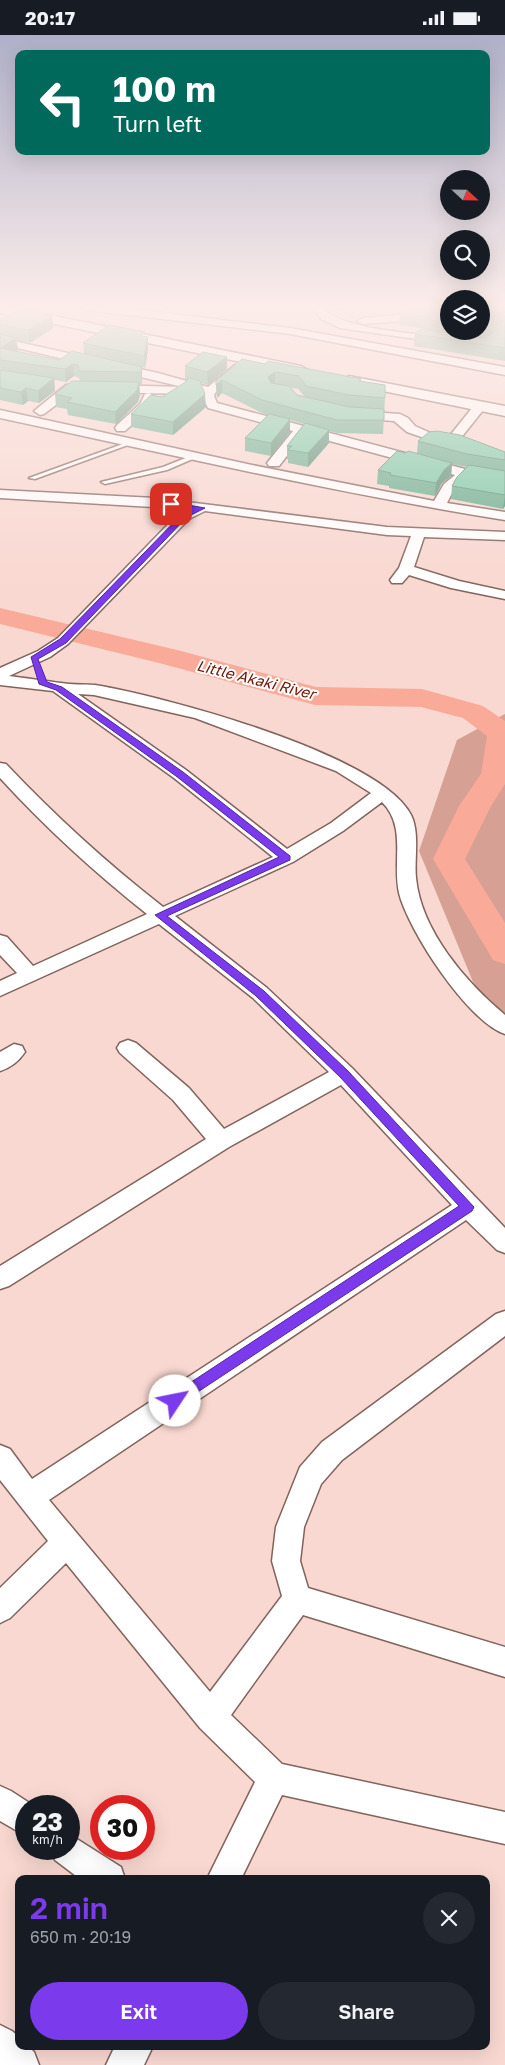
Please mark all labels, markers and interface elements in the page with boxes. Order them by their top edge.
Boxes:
text: 20:17 [25,6,75,29]
text: 100 m [113,68,216,110]
icon: left [30,70,95,135]
text: Turn left [113,110,202,137]
north arrow [440,170,490,220]
map controls [440,170,490,340]
button: search [440,230,490,280]
button: layers [440,290,490,340]
pin [150,483,192,525]
icon: arrive [157,490,185,518]
water label: Little Akaki River [195,656,319,703]
position arrow [148,1374,200,1426]
speed limit sign: 30 [90,1795,155,1860]
text: 23 [32,1806,63,1837]
text: km/h [32,1832,63,1847]
text: 2 min [30,1890,108,1926]
button: close [423,1892,475,1944]
text: 650 m · 20:19 [30,1927,131,1947]
button: Exit [30,1982,248,2040]
button: Share [258,1982,475,2040]

